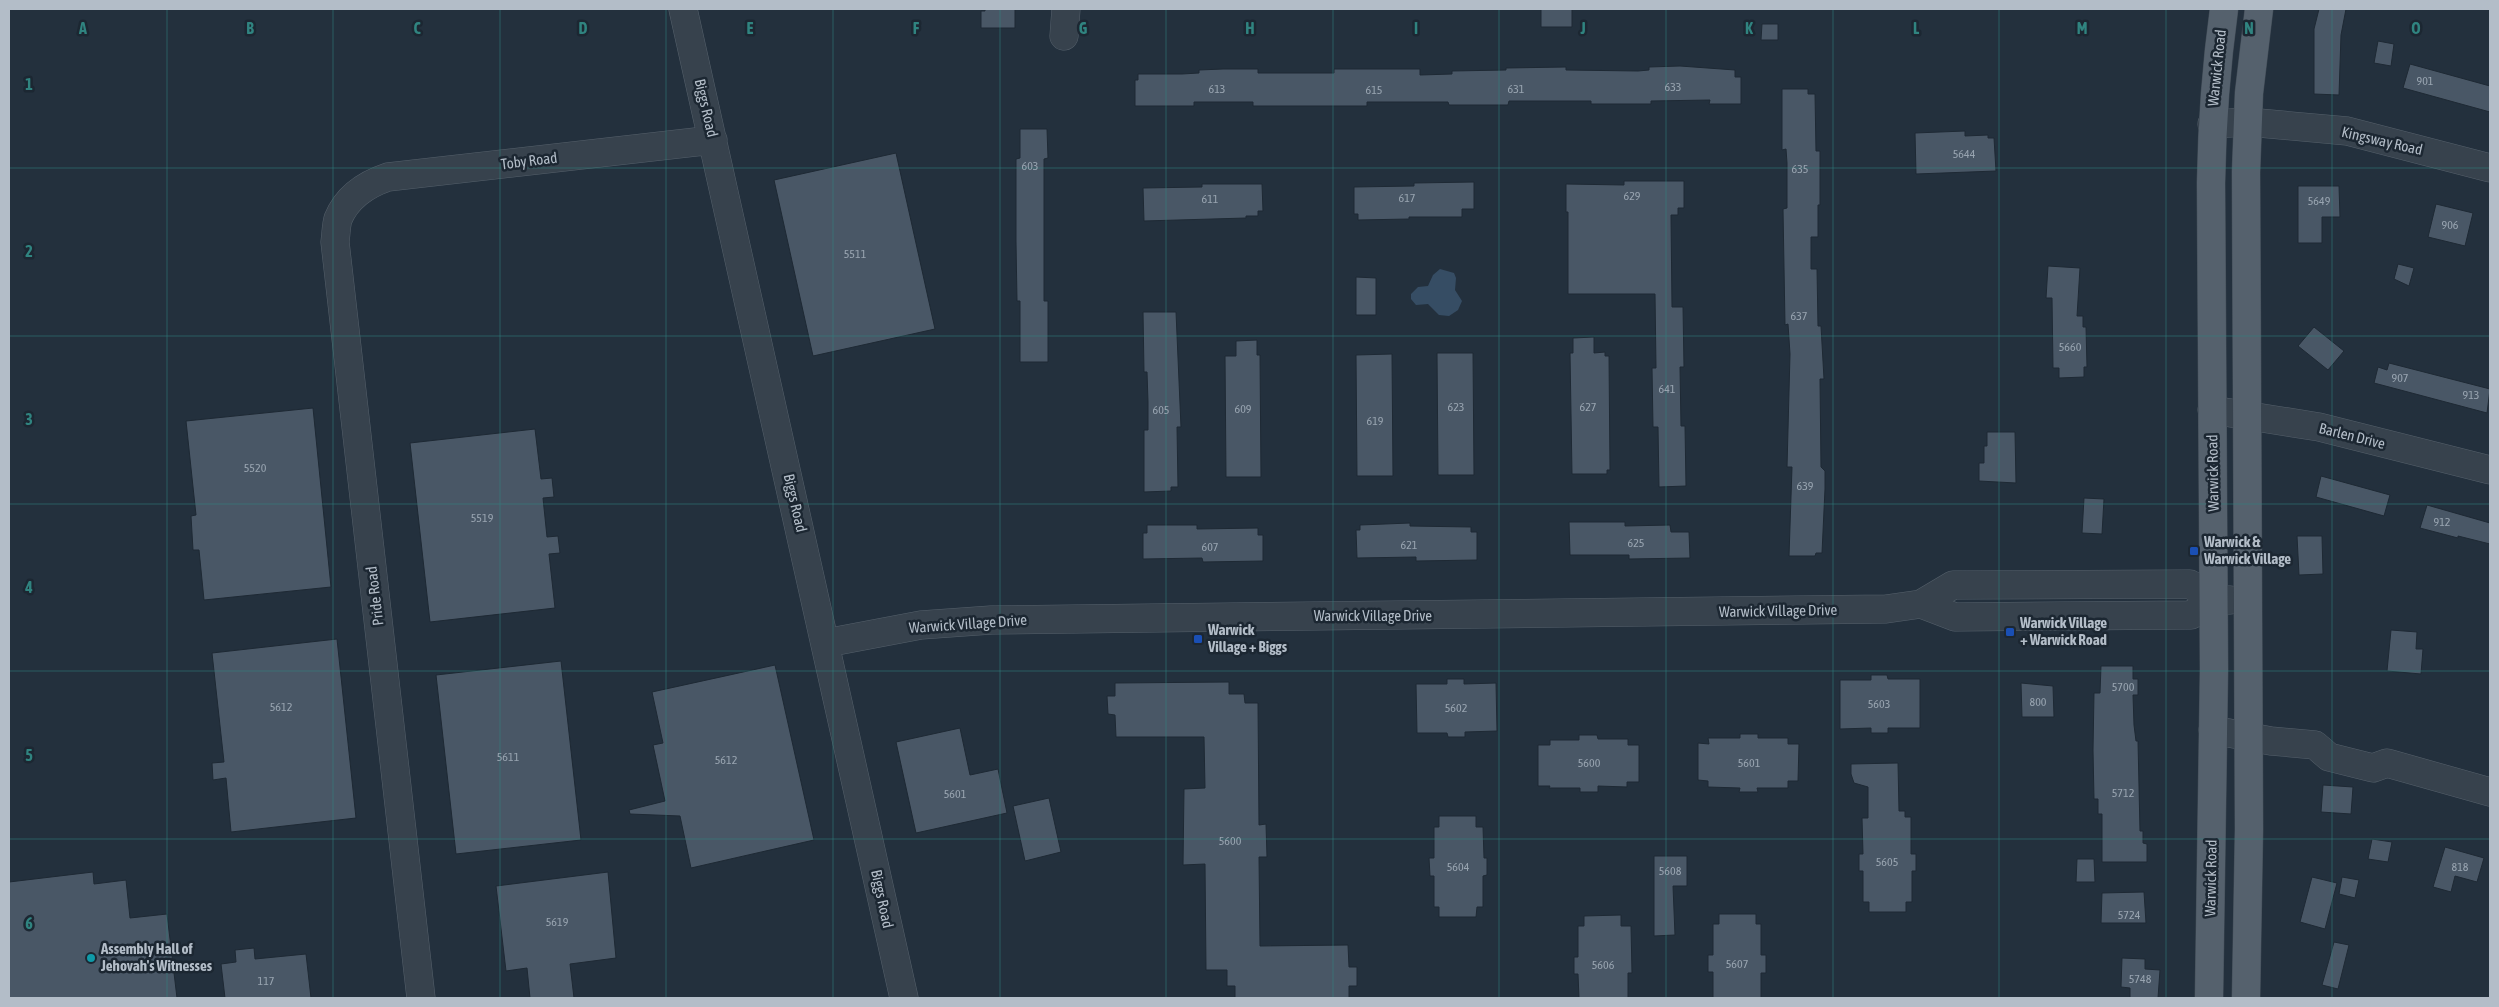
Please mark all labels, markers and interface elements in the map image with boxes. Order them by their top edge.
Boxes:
text: A [78,19,87,37]
text: B [246,19,254,37]
text: C [413,19,421,37]
text: D [579,19,588,37]
text: E [747,19,754,37]
text: F [913,19,920,37]
text: G [1079,19,1088,37]
text: H [1245,19,1255,37]
text: I [1414,19,1418,37]
text: J [1579,19,1586,37]
text: K [1745,19,1753,37]
text: L [1913,19,1920,37]
text: M [2077,19,2087,37]
text: N [2244,19,2254,37]
text: O [2411,19,2421,37]
street label: Warwick Road [2204,29,2229,107]
house number: 901 [2417,74,2434,88]
text: 1 [25,75,33,93]
street label: Biggs Road [692,77,721,139]
house number: 633 [1665,80,1681,94]
house number: 613 [1209,82,1225,96]
house number: 631 [1508,82,1525,96]
house number: 615 [1366,83,1382,97]
street label: Kingsway Road [2340,123,2424,158]
house number: 5644 [1953,147,1976,161]
street label: Toby Road [500,149,558,172]
house number: 603 [1022,159,1038,173]
house number: 635 [1792,162,1808,176]
house number: 629 [1624,189,1641,203]
house number: 617 [1399,191,1416,205]
house number: 611 [1202,192,1219,206]
house number: 5649 [2308,194,2331,208]
house number: 906 [2442,218,2459,232]
text: 2 [25,242,33,260]
house number: 5511 [844,247,867,261]
house number: 637 [1791,309,1808,323]
house number: 5660 [2059,340,2082,354]
house number: 907 [2392,371,2409,385]
house number: 641 [1659,382,1676,396]
house number: 913 [2463,388,2479,402]
house number: 623 [1448,400,1464,414]
house number: 627 [1580,400,1597,414]
house number: 609 [1235,402,1252,416]
house number: 605 [1153,403,1169,417]
text: 3 [25,410,33,428]
house number: 619 [1367,414,1384,428]
street label: Barlen Drive [2317,419,2387,452]
street label: Warwick Road [2203,434,2222,512]
house number: 5520 [244,461,267,475]
street label: Biggs Road [781,472,810,534]
house number: 639 [1797,479,1814,493]
house number: 5519 [471,511,494,525]
house number: 912 [2434,515,2450,529]
place label: Warwick & Warwick Village [2203,533,2291,567]
house number: 625 [1628,536,1644,550]
house number: 621 [1401,538,1418,552]
house number: 607 [1202,540,1219,554]
marker: Warwick & Warwick Village [2188,545,2200,557]
street label: Pride Road [362,565,387,627]
text: 4 [24,578,33,596]
street label: Warwick Village Drive [1719,601,1837,620]
street label: Warwick Village Drive [1314,607,1432,624]
street label: Warwick Village Drive [908,611,1028,636]
place label: Warwick Village + Warwick Road [2019,614,2107,648]
place label: Warwick Village + Biggs [1207,621,1288,655]
marker: Warwick Village + Warwick Road [2004,626,2016,638]
marker: Warwick Village + Biggs [1192,633,1204,645]
house number: 5700 [2112,680,2135,694]
house number: 800 [2030,695,2047,709]
house number: 5603 [1868,697,1890,711]
house number: 5612 [270,700,292,714]
house number: 5602 [1445,701,1467,715]
text: 5 [25,746,33,764]
house number: 5611 [497,750,520,764]
house number: 5612 [715,753,737,767]
house number: 5600 [1578,756,1601,770]
house number: 5601 [1738,756,1761,770]
house number: 5712 [2112,786,2134,800]
house number: 5601 [944,787,967,801]
house number: 5600 [1219,834,1242,848]
street label: Warwick Road [2201,839,2220,917]
house number: 5605 [1876,855,1898,869]
house number: 5604 [1447,860,1470,874]
house number: 818 [2452,860,2469,874]
house number: 5608 [1659,864,1682,878]
street label: Biggs Road [868,868,897,930]
house number: 5724 [2118,908,2141,922]
text: 6 [25,914,33,932]
house number: 5619 [546,915,569,929]
place label: Assembly Hall of Jehovah's Witnesses [100,940,213,974]
marker: Assembly Hall of Jehovah's Witnesses [85,952,97,964]
house number: 5607 [1726,957,1749,971]
house number: 5606 [1592,958,1615,972]
house number: 5748 [2129,972,2152,986]
house number: 117 [258,974,275,988]

